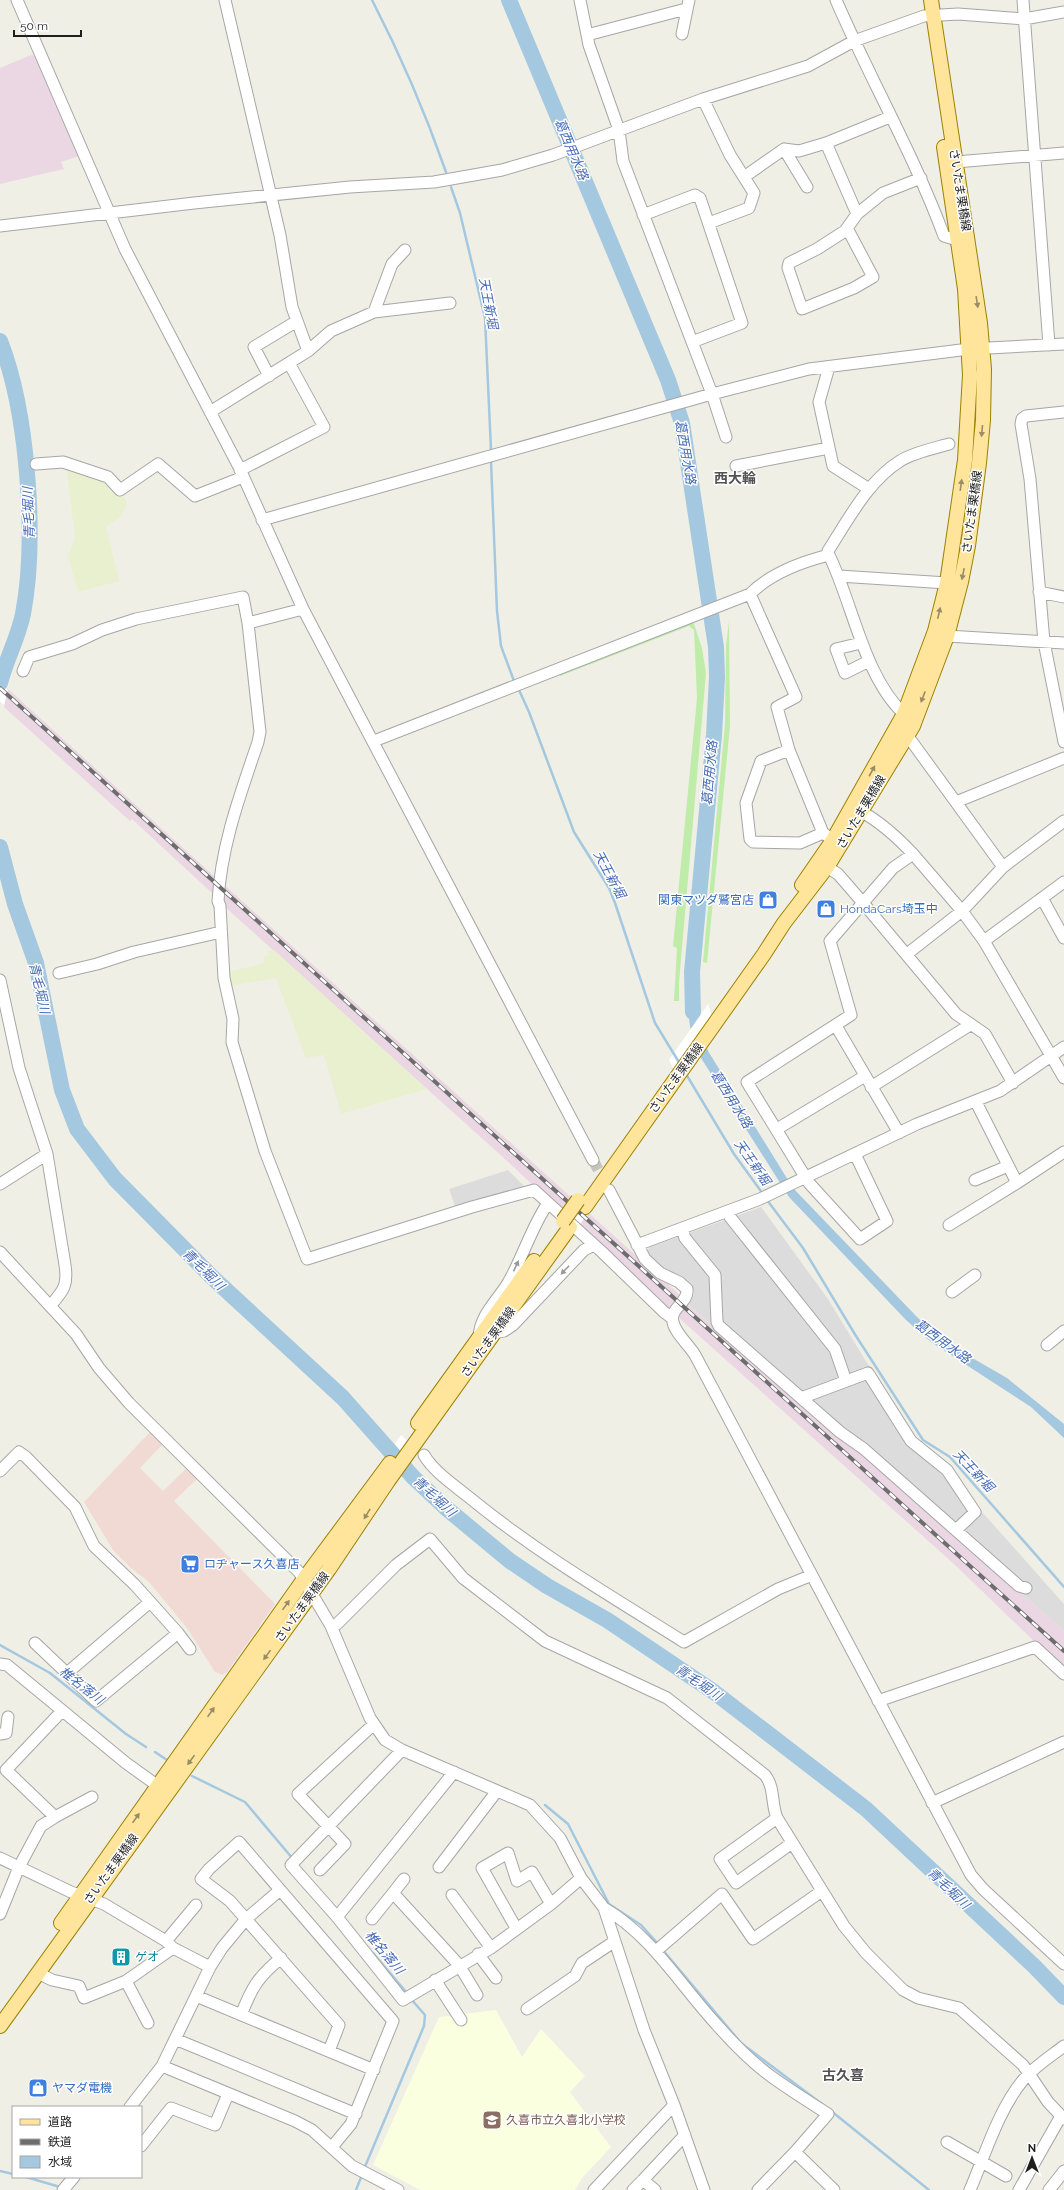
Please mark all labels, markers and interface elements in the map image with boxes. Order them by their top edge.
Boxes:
scale bar [14,12,81,38]
text: 50 m [20,19,48,33]
water label: 葛西用水路 [552,116,592,183]
street label: さいたま栗橋線 [947,148,973,232]
water label: 天王新堀 [476,276,501,332]
one-way arrow [974,296,980,308]
water label: 葛西用水路 [672,419,699,486]
one-way arrow [979,425,985,437]
district label: 西大輪 [714,470,756,486]
street label: さいたま栗橋線 [959,470,985,554]
one-way arrow [958,479,964,491]
water label: 青毛堀川 [20,485,37,539]
one-way arrow [959,568,965,580]
one-way arrow [937,607,943,620]
one-way arrow [920,692,926,704]
water label: 葛西用水路 [699,739,720,806]
one-way arrow [868,765,875,777]
street label: さいたま栗橋線 [833,773,889,851]
water label: 天王新堀 [591,848,629,902]
shop icon: 関東マツダ鷲宮店 [757,889,779,911]
place label: 関東マツダ鷲宮店 [658,893,754,907]
shop icon: HondaCars埼玉中 [815,898,837,920]
place label: HondaCars埼玉中 [840,902,938,916]
water label: 青毛堀川 [26,961,53,1017]
street label: さいたま栗橋線 [646,1040,706,1116]
water label: 葛西用水路 [708,1068,756,1132]
water label: 天王新堀 [732,1137,775,1190]
water label: 青毛堀川 [180,1246,229,1294]
one-way arrow [513,1260,519,1272]
one-way arrow [560,1265,570,1275]
street label: さいたま栗橋線 [458,1304,518,1380]
water label: 葛西用水路 [912,1316,974,1367]
water label: 天王新堀 [950,1446,998,1496]
water label: 青毛堀川 [411,1473,460,1521]
one-way arrow [363,1509,371,1519]
supermarket icon: ロヂャース久喜店 [179,1553,201,1575]
place label: ロヂャース久喜店 [204,1557,299,1571]
street label: さいたま栗橋線 [272,1569,332,1645]
one-way arrow [282,1600,290,1611]
one-way arrow [263,1649,272,1660]
water label: 青毛堀川 [673,1661,726,1705]
water label: 椎名落川 [57,1663,108,1709]
one-way arrow [207,1706,215,1717]
one-way arrow [187,1754,195,1765]
one-way arrow [132,1812,140,1823]
street label: さいたま栗橋線 [81,1831,141,1907]
water label: 青毛堀川 [925,1865,974,1913]
water label: 椎名落川 [362,1928,408,1979]
building icon: ゲオ [110,1946,132,1968]
place label: ゲオ [135,1950,159,1964]
district label: 古久喜 [822,2067,864,2083]
shop icon: ヤマダ電機 [27,2077,49,2099]
place label: ヤマダ電機 [52,2081,112,2095]
legend [12,2106,142,2178]
school or university icon: 久喜市立久喜北小学校 [481,2109,503,2131]
place label: 久喜市立久喜北小学校 [506,2113,626,2127]
text: 道路 [48,2115,72,2129]
text: 鉄道 [48,2135,72,2149]
north arrow [1012,2138,1052,2178]
text: N [1028,2142,1036,2155]
text: 水域 [48,2155,72,2169]

